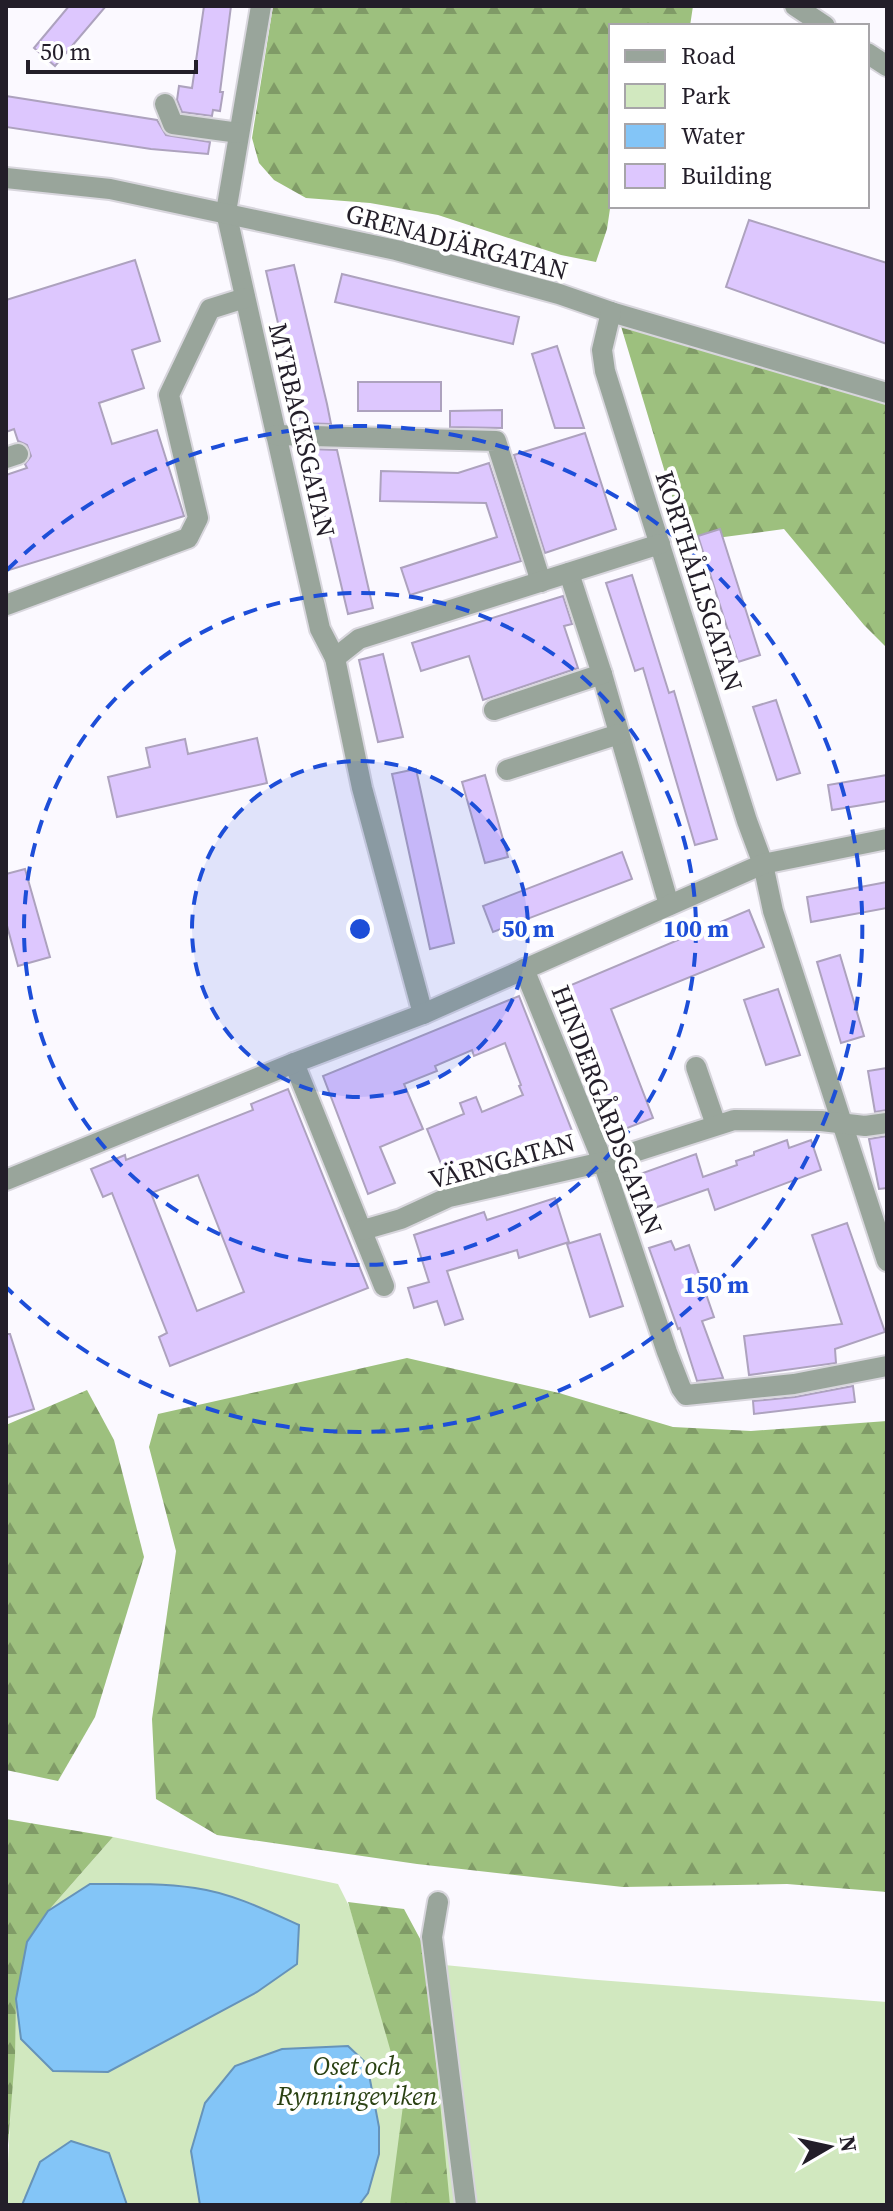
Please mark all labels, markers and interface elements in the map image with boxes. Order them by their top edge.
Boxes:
scale bar [28,24,196,74]
legend [609,24,869,208]
text: 50 m [40,35,91,68]
text: Road [681,39,736,72]
text: Park [681,79,731,112]
text: Water [681,119,745,152]
text: Building [681,159,772,192]
street label: GRENADJÄRGATAN [342,195,572,289]
street label: MYRBACKSGATAN [260,319,344,541]
street label: KORTHÅLLSGATAN [646,466,752,696]
text: 50 m [502,912,555,945]
text: 100 m [663,912,729,945]
centre of rings [346,915,374,943]
street label: HINDERGÅRDSGATAN [543,980,671,1240]
street label: VÄRNGATAN [425,1124,579,1198]
text: 150 m [683,1268,749,1301]
park label: Oset och Rynningeviken [276,2048,438,2114]
north arrow [789,2107,869,2187]
text: N [833,2134,865,2154]

